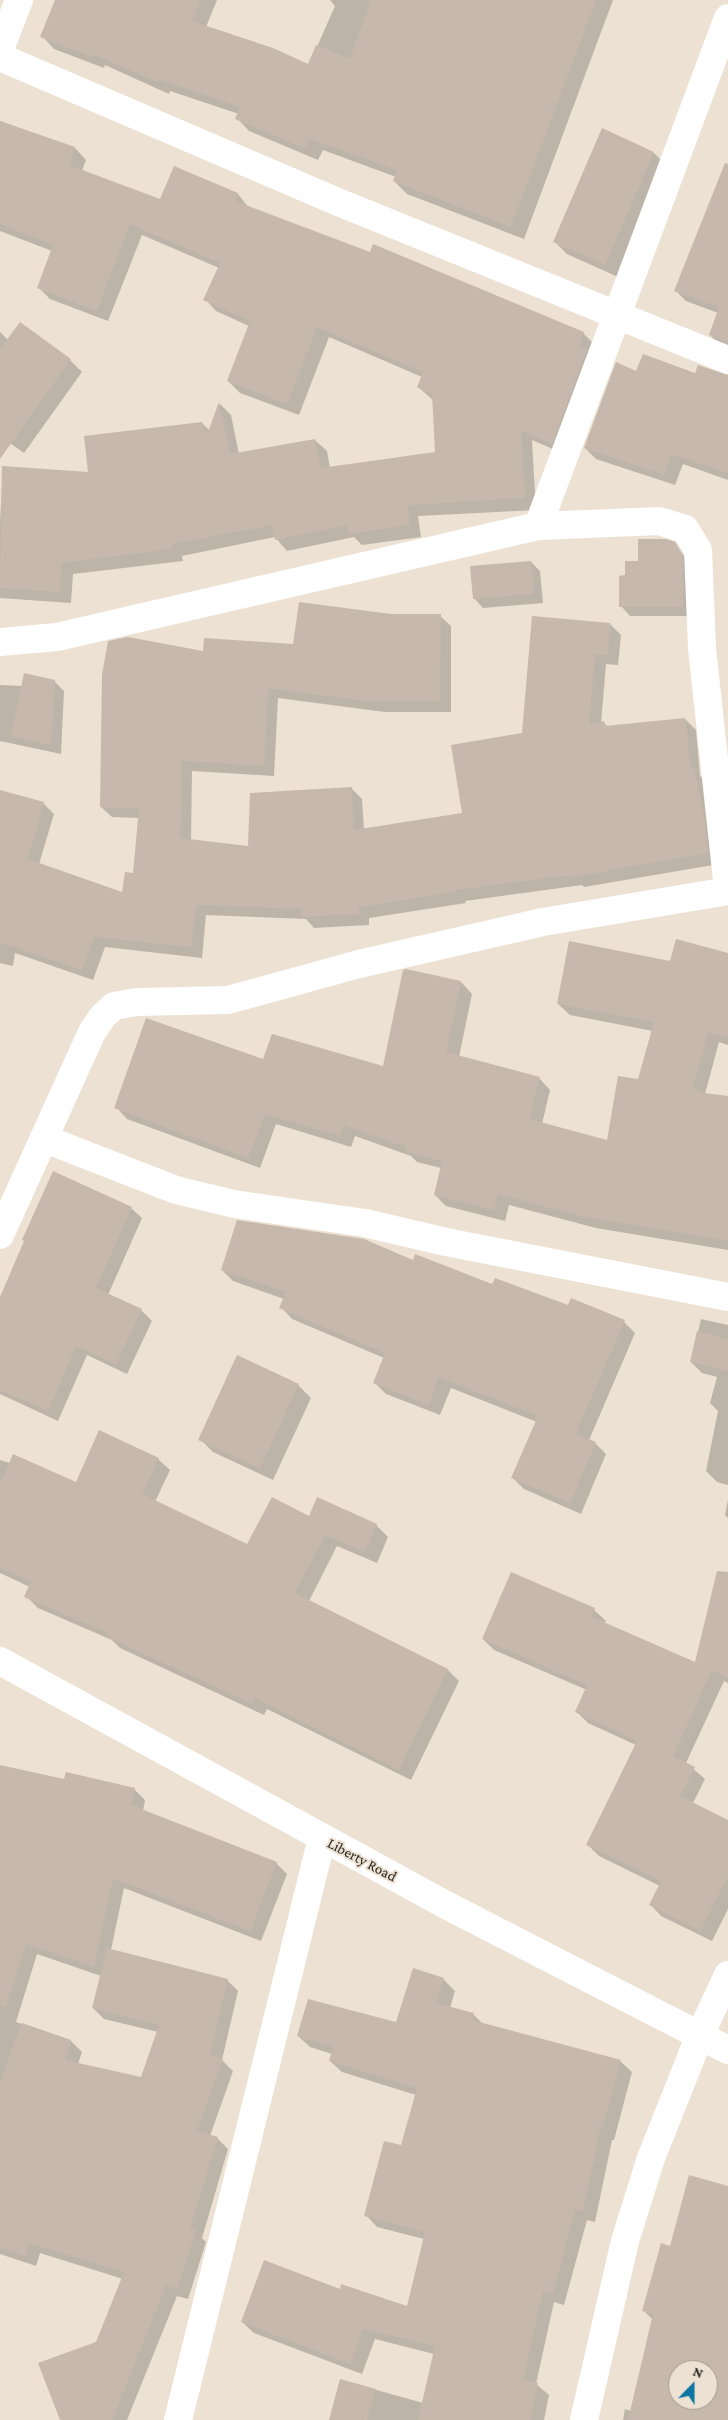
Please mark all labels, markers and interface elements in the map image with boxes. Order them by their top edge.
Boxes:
street label: Liberty Road [324,1834,400,1886]
north arrow [668,2360,718,2410]
text: N [691,2363,706,2381]

